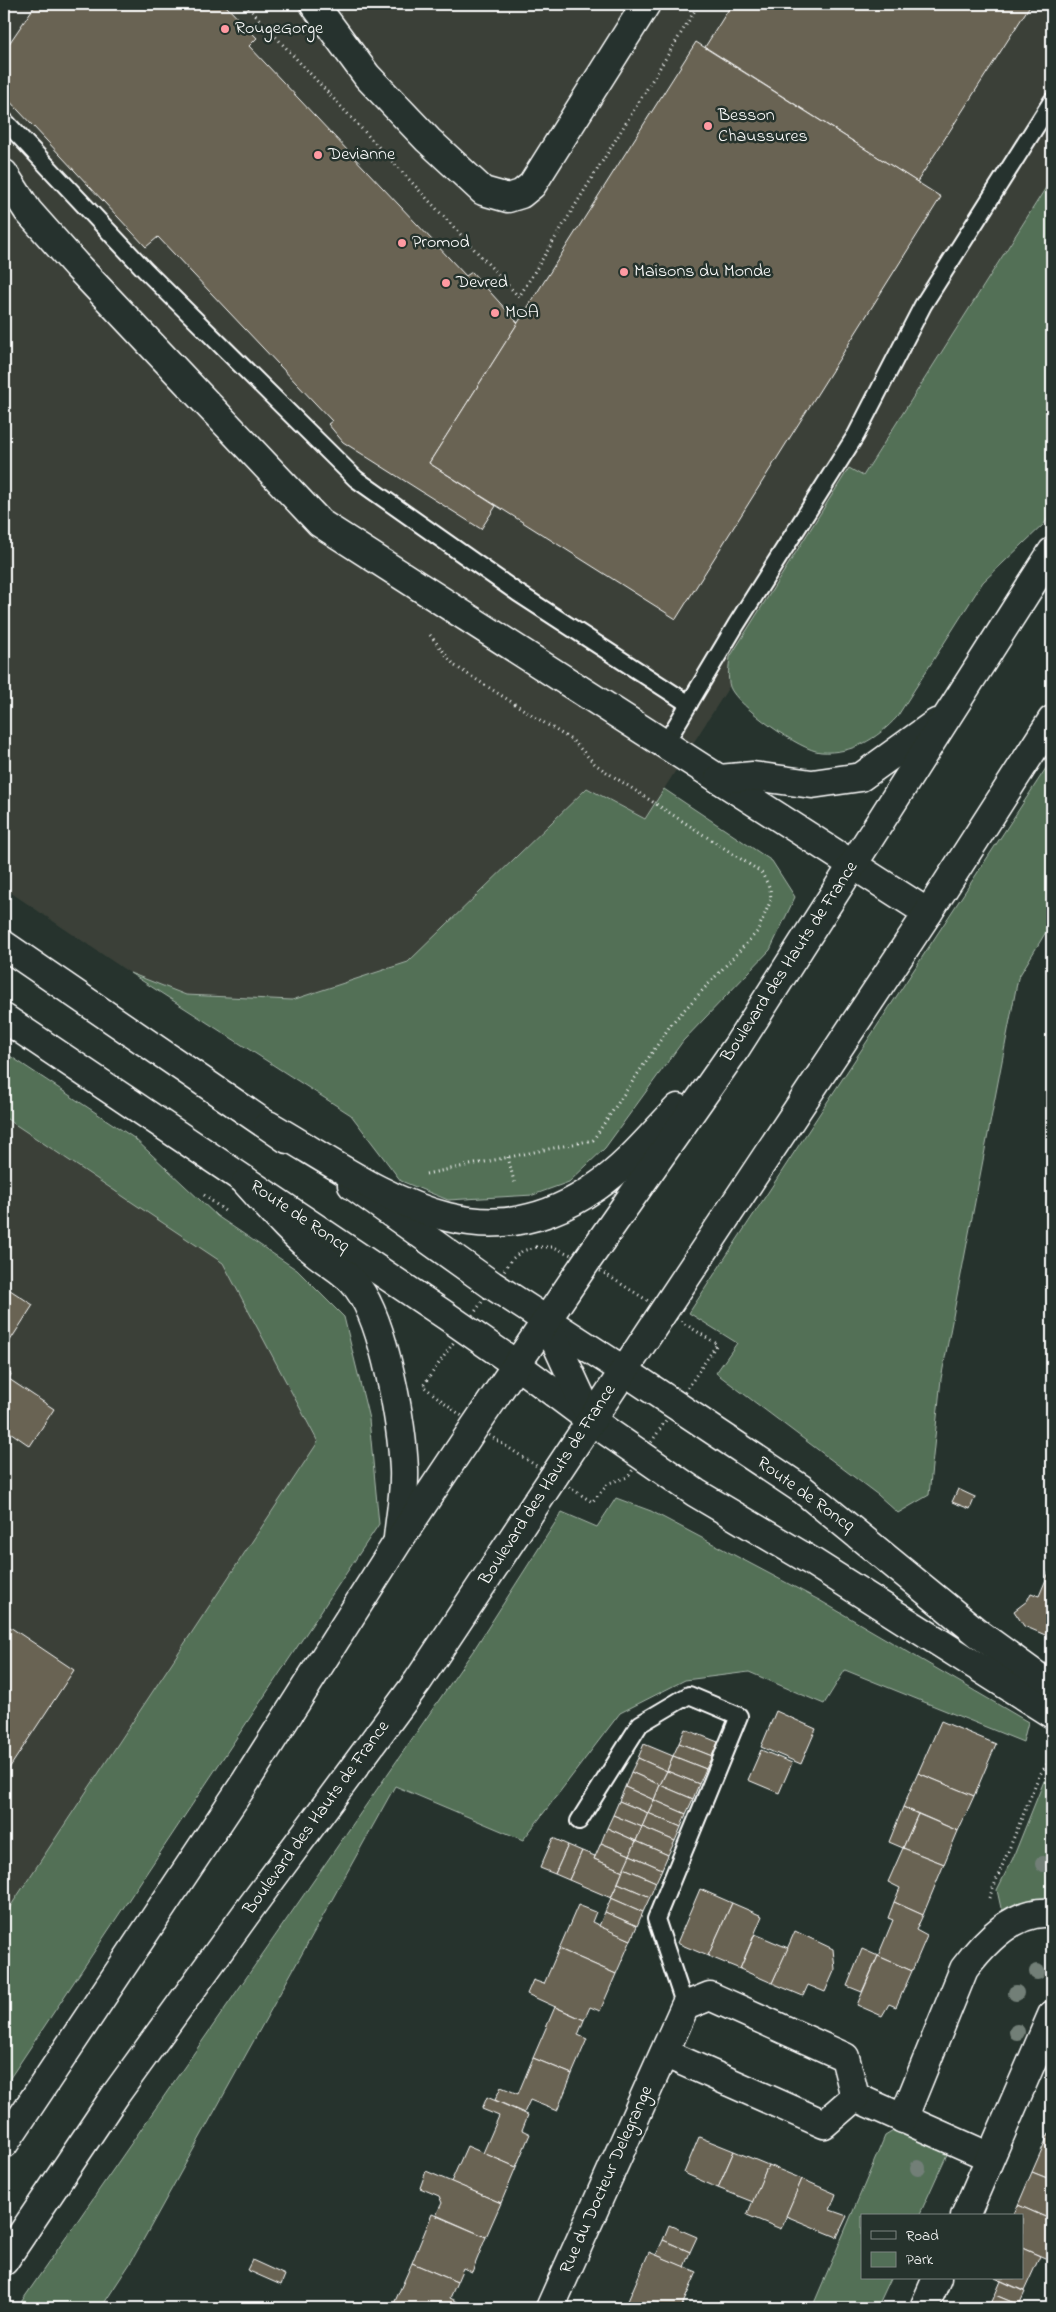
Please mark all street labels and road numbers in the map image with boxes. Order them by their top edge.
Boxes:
street label: Boulevard des Hauts de France [715,856,865,1068]
street label: Route de Roncq [244,1174,354,1260]
street label: Boulevard des Hauts de France [473,1379,623,1591]
street label: Route de Roncq [751,1451,859,1539]
street label: Boulevard des Hauts de France [237,1715,397,1921]
street label: Rue du Docteur Delegrange [554,2081,662,2279]

